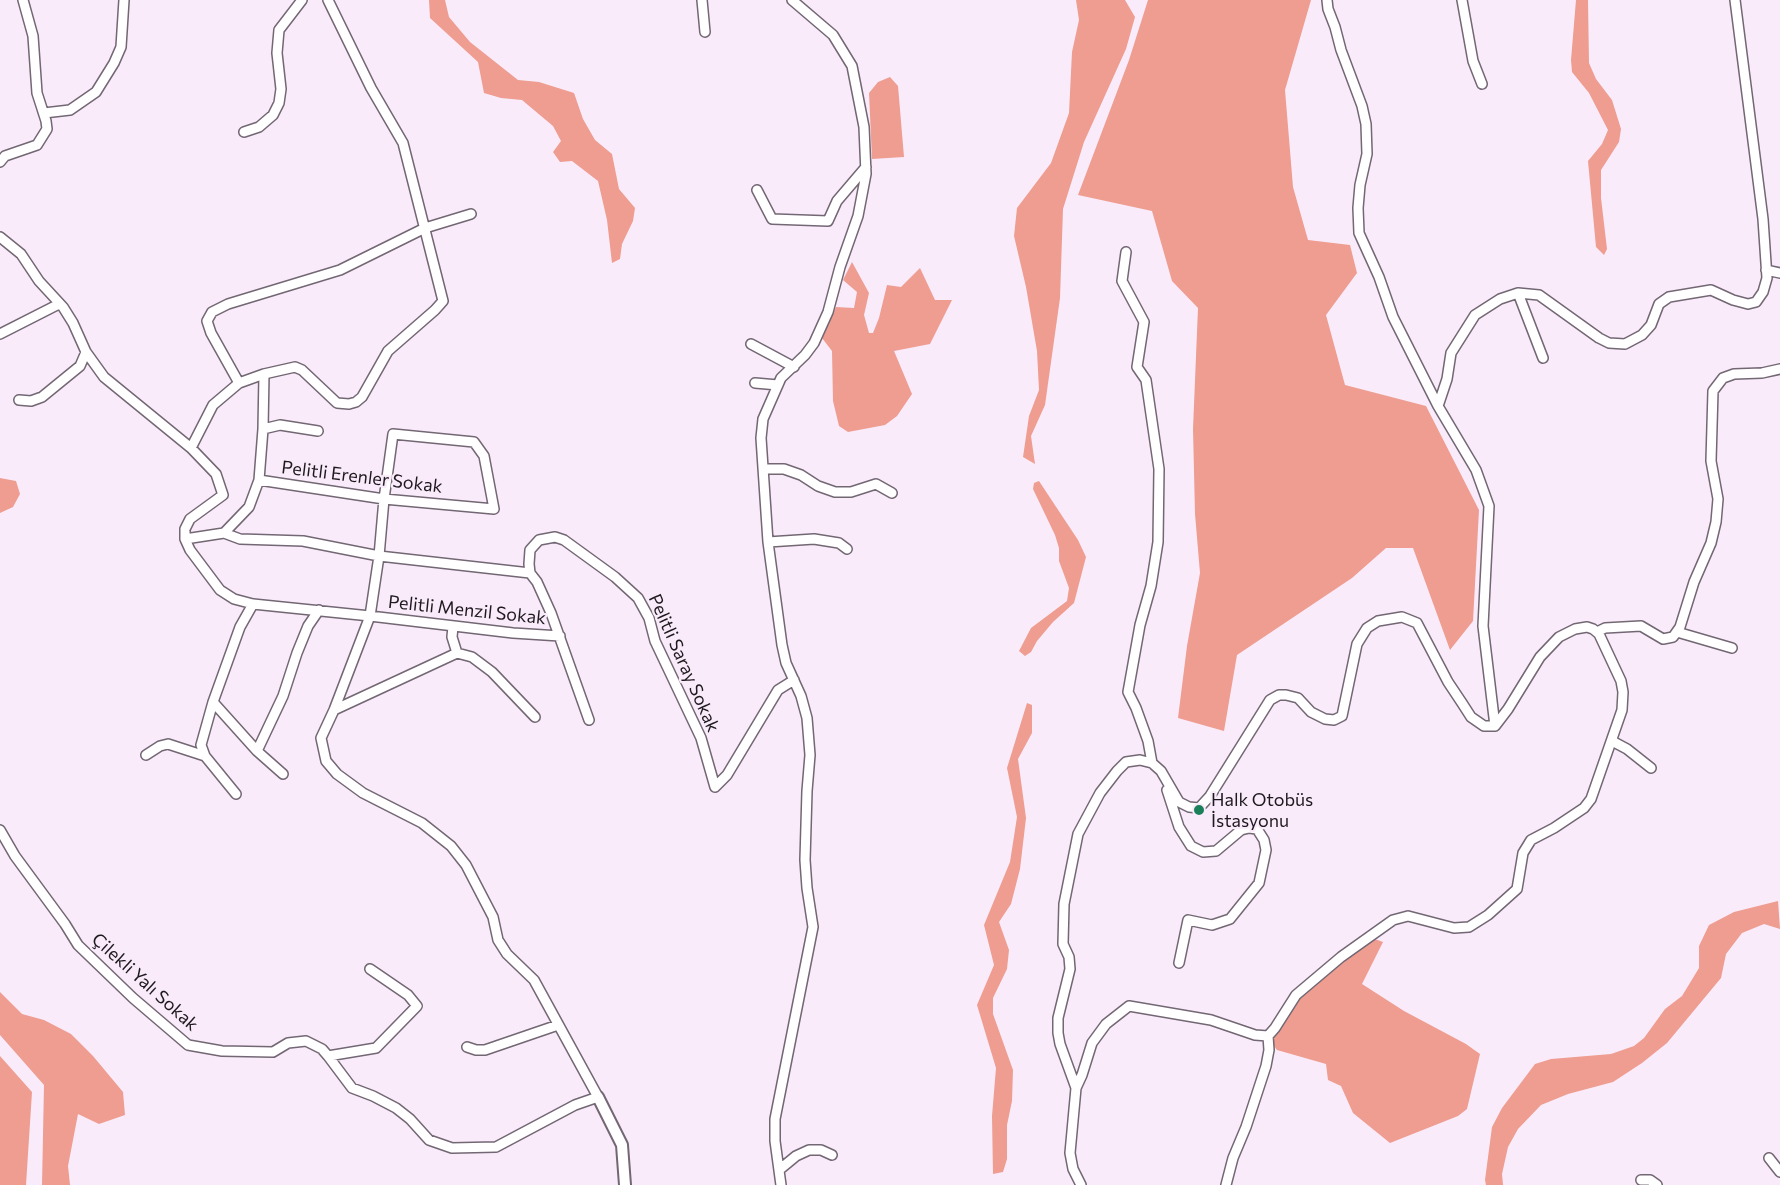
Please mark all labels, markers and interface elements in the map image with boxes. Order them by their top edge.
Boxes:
street label: Pelitli Erenler Sokak [280,456,444,498]
street label: Pelitli Menzil Sokak [387,591,547,629]
street label: Pelitli Saray Sokak [644,591,724,735]
place label: Halk Otobüs İstasyonu [1211,789,1313,832]
marker: Halk Otobüs İstasyonu [1192,803,1206,817]
street label: Çilekli Yalı Sokak [87,929,203,1035]

